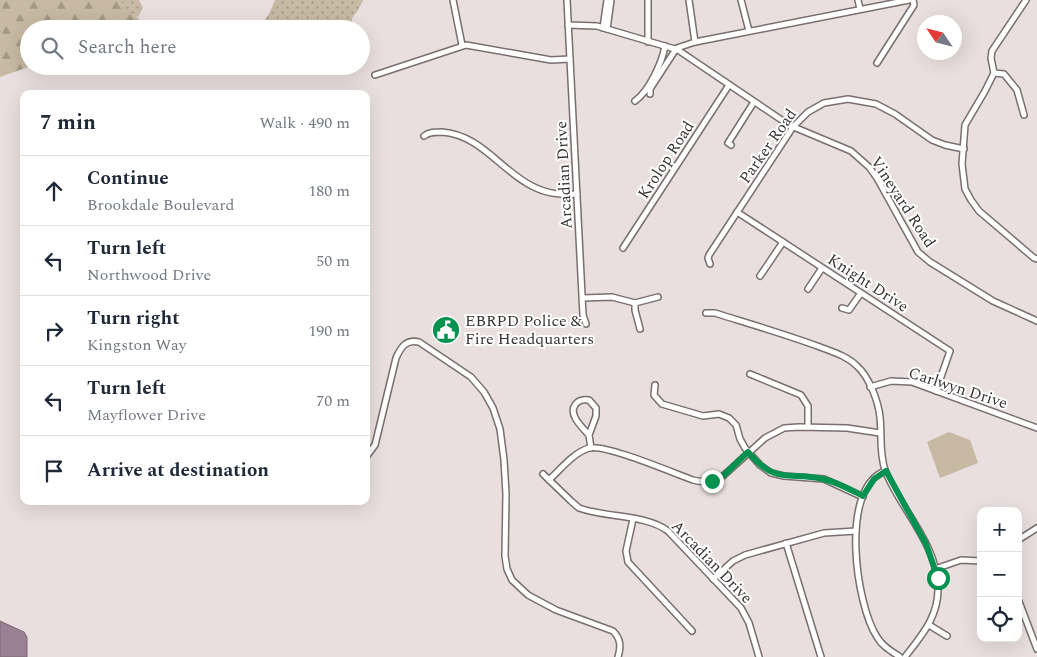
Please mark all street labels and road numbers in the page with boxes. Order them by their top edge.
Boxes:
street label: Parker Road [733,104,803,188]
street label: Krolop Road [632,116,700,204]
street label: Arcadian Drive [549,120,579,230]
street label: Vineyard Road [864,152,942,253]
street label: Knight Drive [823,248,913,318]
street label: Carlwyn Drive [905,361,1011,415]
street label: Arcadian Drive [666,515,758,609]

